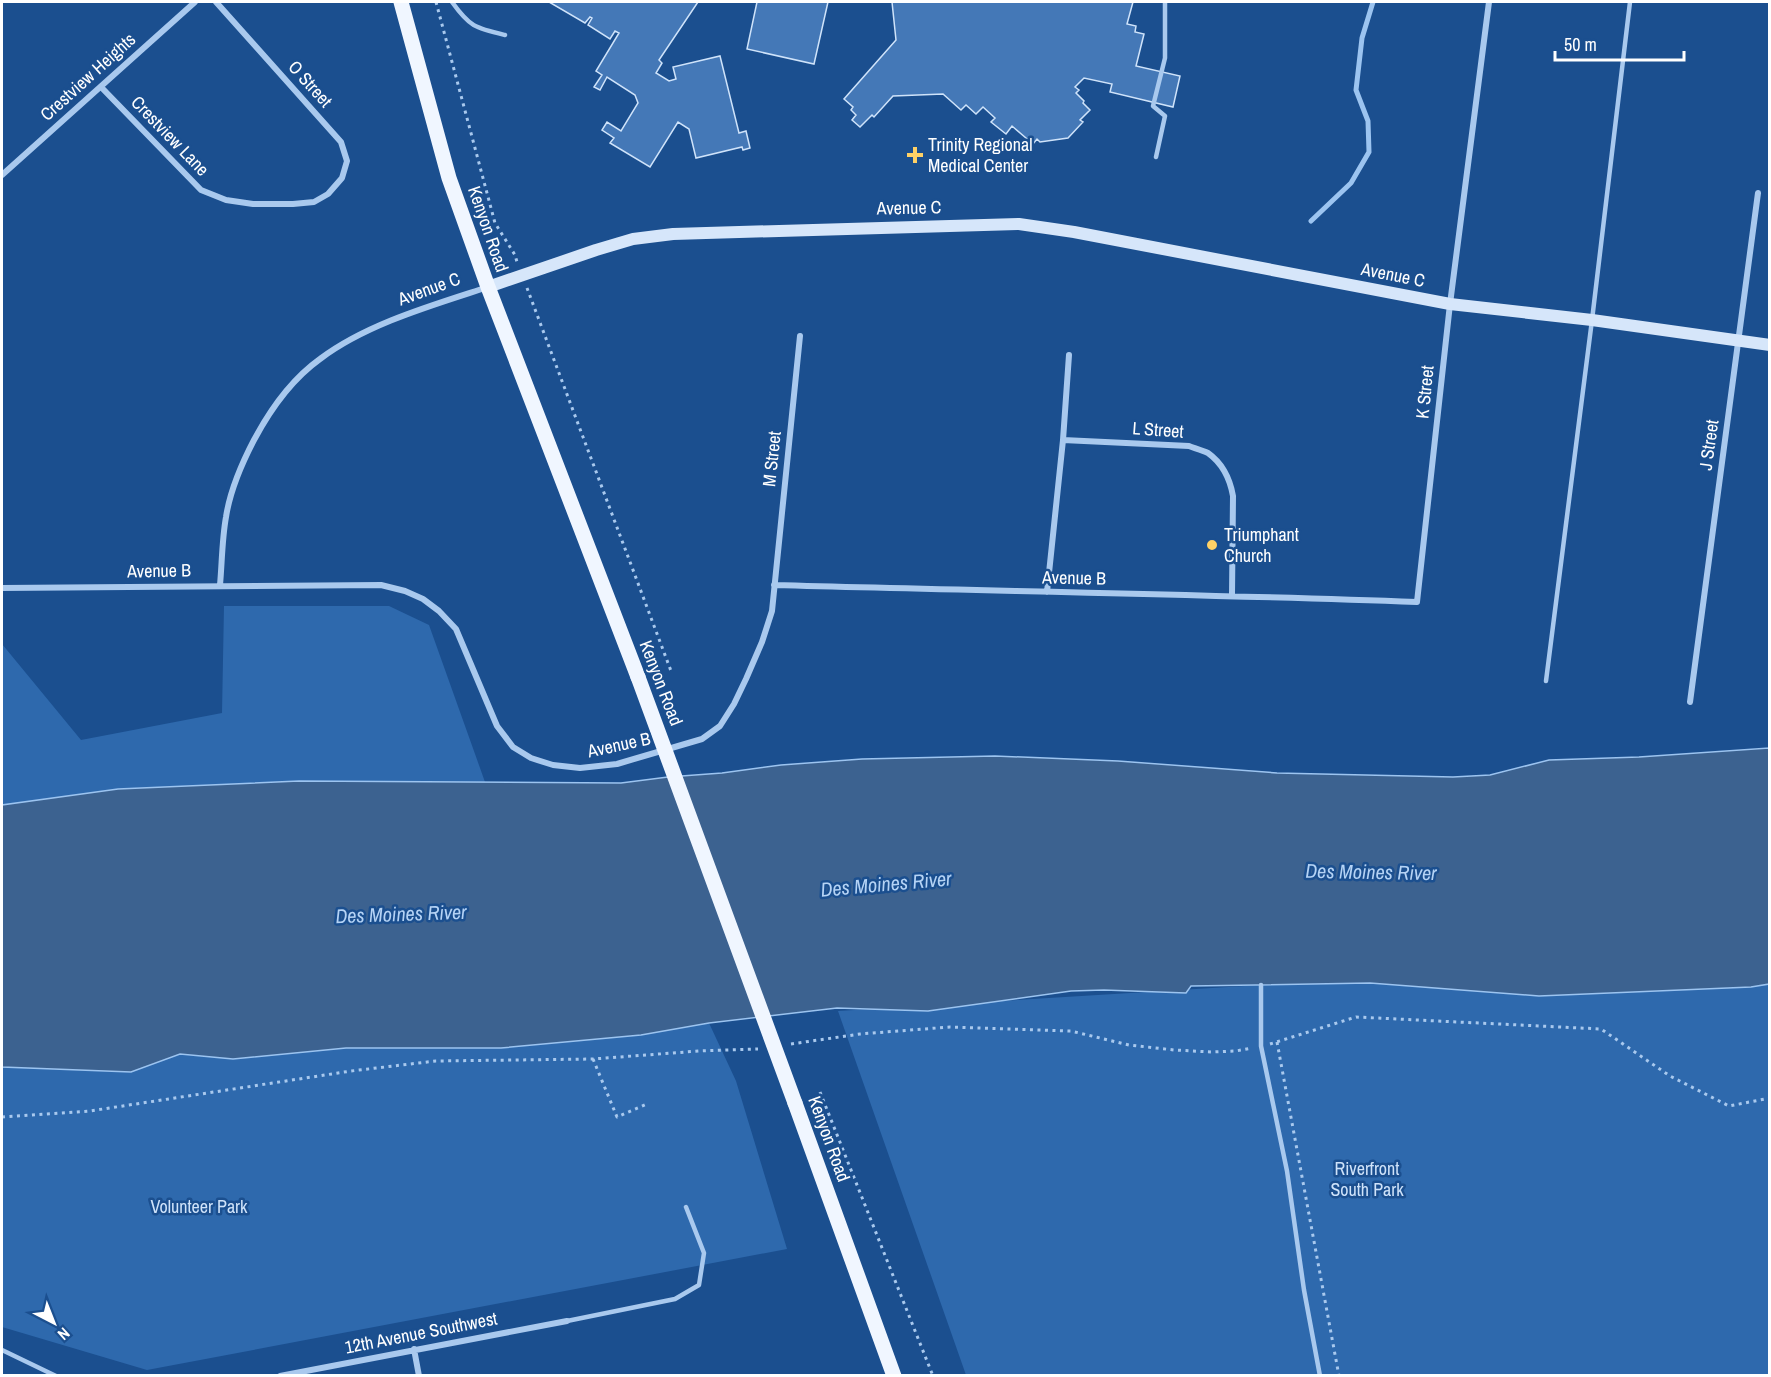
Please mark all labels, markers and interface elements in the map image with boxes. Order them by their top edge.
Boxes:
scale bar [1555,24,1684,62]
street label: Crestview Heights [34,27,141,126]
text: 50 m [1564,32,1597,57]
street label: O Street [283,55,338,112]
street label: Crestview Lane [126,90,215,181]
place label: Trinity Regional Medical Center [928,132,1032,178]
marker: Trinity Regional Medical Center [906,146,924,164]
street label: Kenyon Road [462,182,515,275]
street label: Avenue C [875,194,941,221]
street label: Avenue C [1358,256,1427,293]
street label: Avenue C [393,266,463,312]
street label: K Street [1409,364,1440,420]
street label: L Street [1132,415,1184,444]
street label: J Street [1693,418,1724,472]
street label: M Street [756,430,787,488]
place label: Triumphant Church [1224,522,1299,568]
marker: Triumphant Church [1205,538,1219,552]
street label: Avenue B [126,557,191,584]
street label: Avenue B [1041,564,1106,591]
street label: Kenyon Road [634,637,689,729]
street label: Avenue B [584,726,653,764]
water label: Des Moines River [1305,857,1437,886]
water label: Des Moines River [819,864,953,903]
water label: Des Moines River [335,898,468,929]
street label: Kenyon Road [802,1093,857,1185]
park label: Riverfront South Park [1330,1156,1404,1202]
park label: Volunteer Park [151,1194,248,1219]
north arrow [24,1293,84,1353]
street label: 12th Avenue Southwest [343,1305,499,1360]
text: N [53,1323,75,1345]

